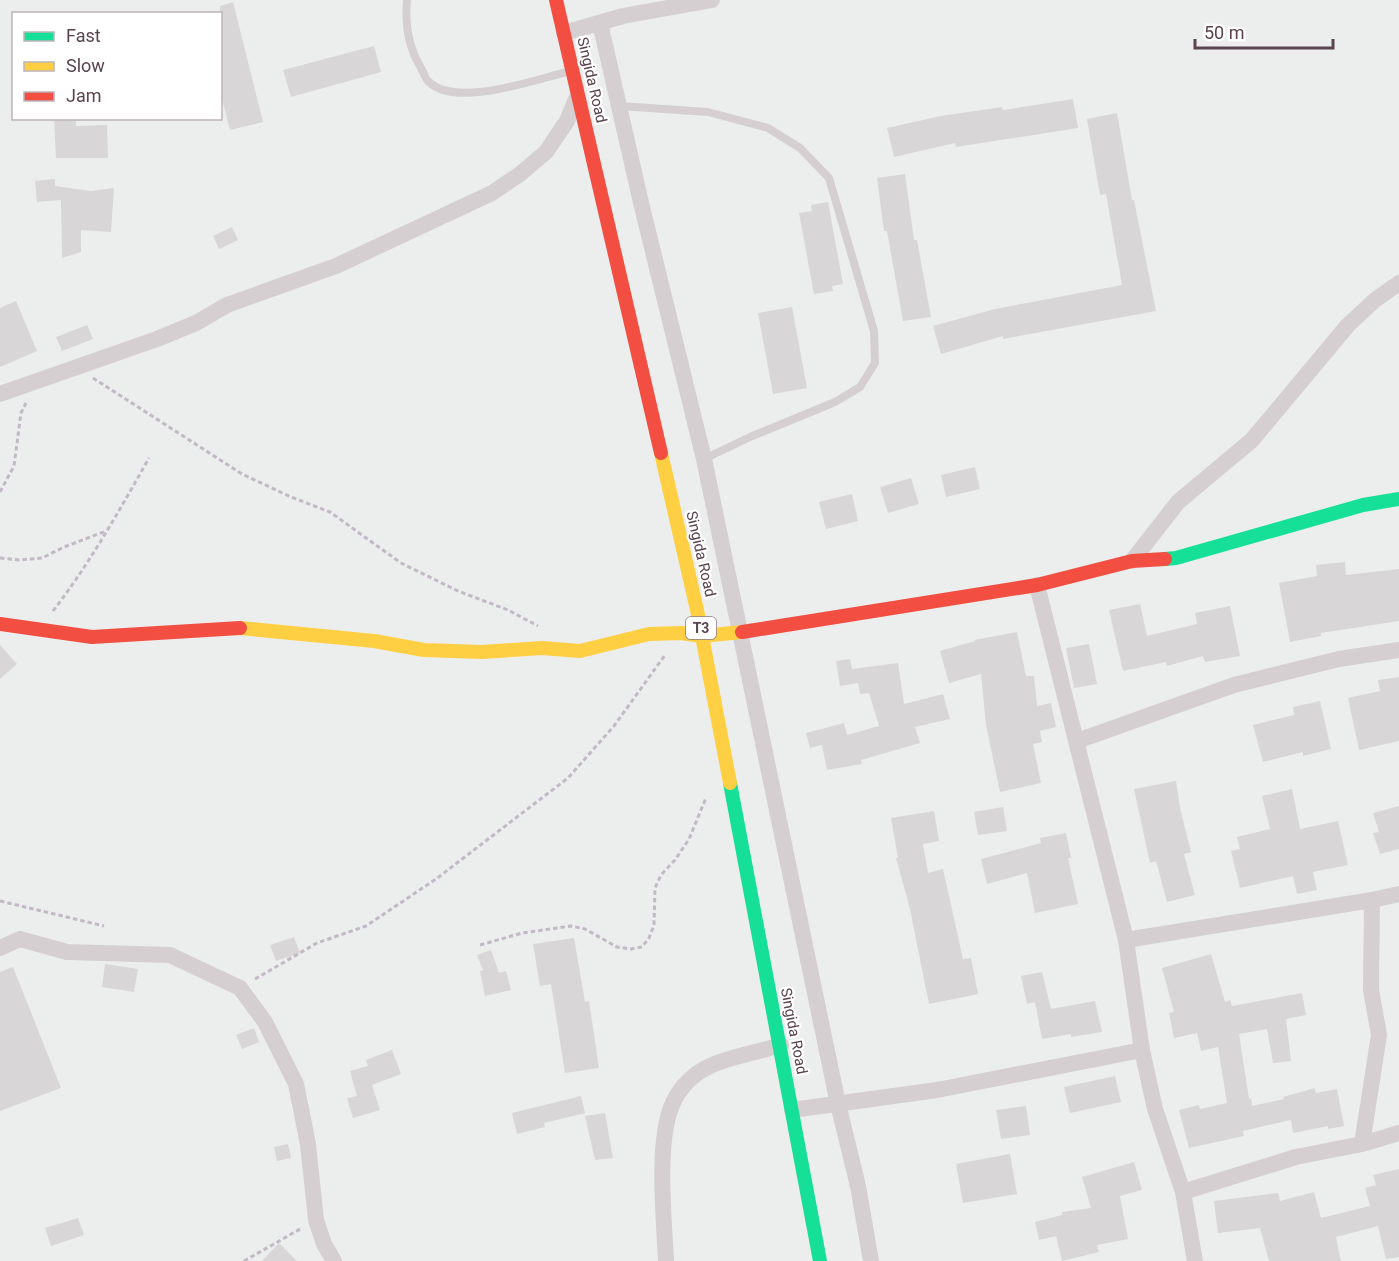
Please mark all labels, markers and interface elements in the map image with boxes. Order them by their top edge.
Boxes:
legend [12,12,222,120]
scale bar [1195,12,1333,50]
text: 50 m [1204,22,1244,43]
text: Fast [66,25,101,46]
street label: Singida Road [573,35,611,125]
text: Slow [66,55,105,76]
text: Jam [66,85,102,106]
street label: Singida Road [682,509,720,599]
road number: T3 [686,617,716,639]
street label: Singida Road [777,986,811,1076]

